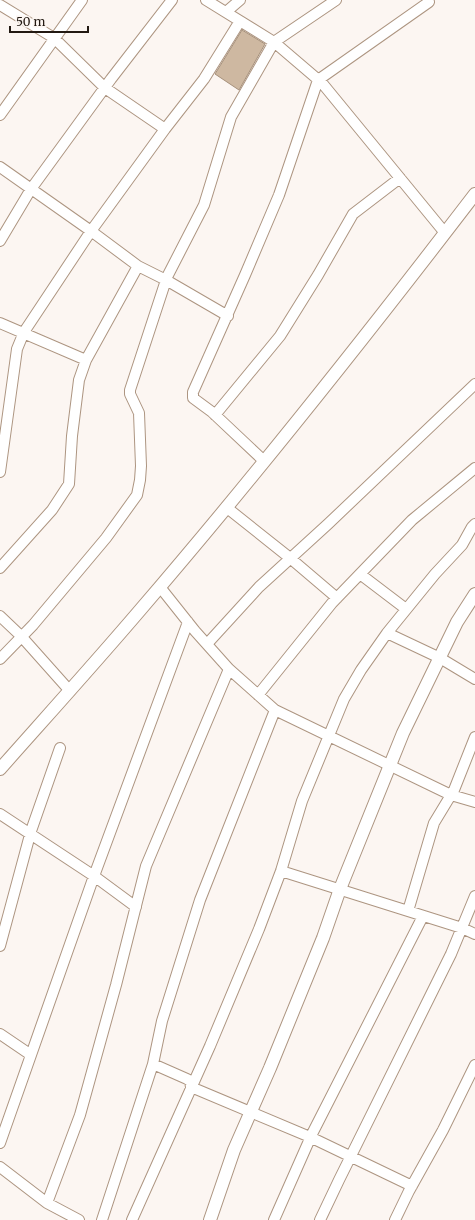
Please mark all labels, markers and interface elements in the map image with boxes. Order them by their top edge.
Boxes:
scale bar [10,8,88,34]
text: 50 m [16,14,45,29]

